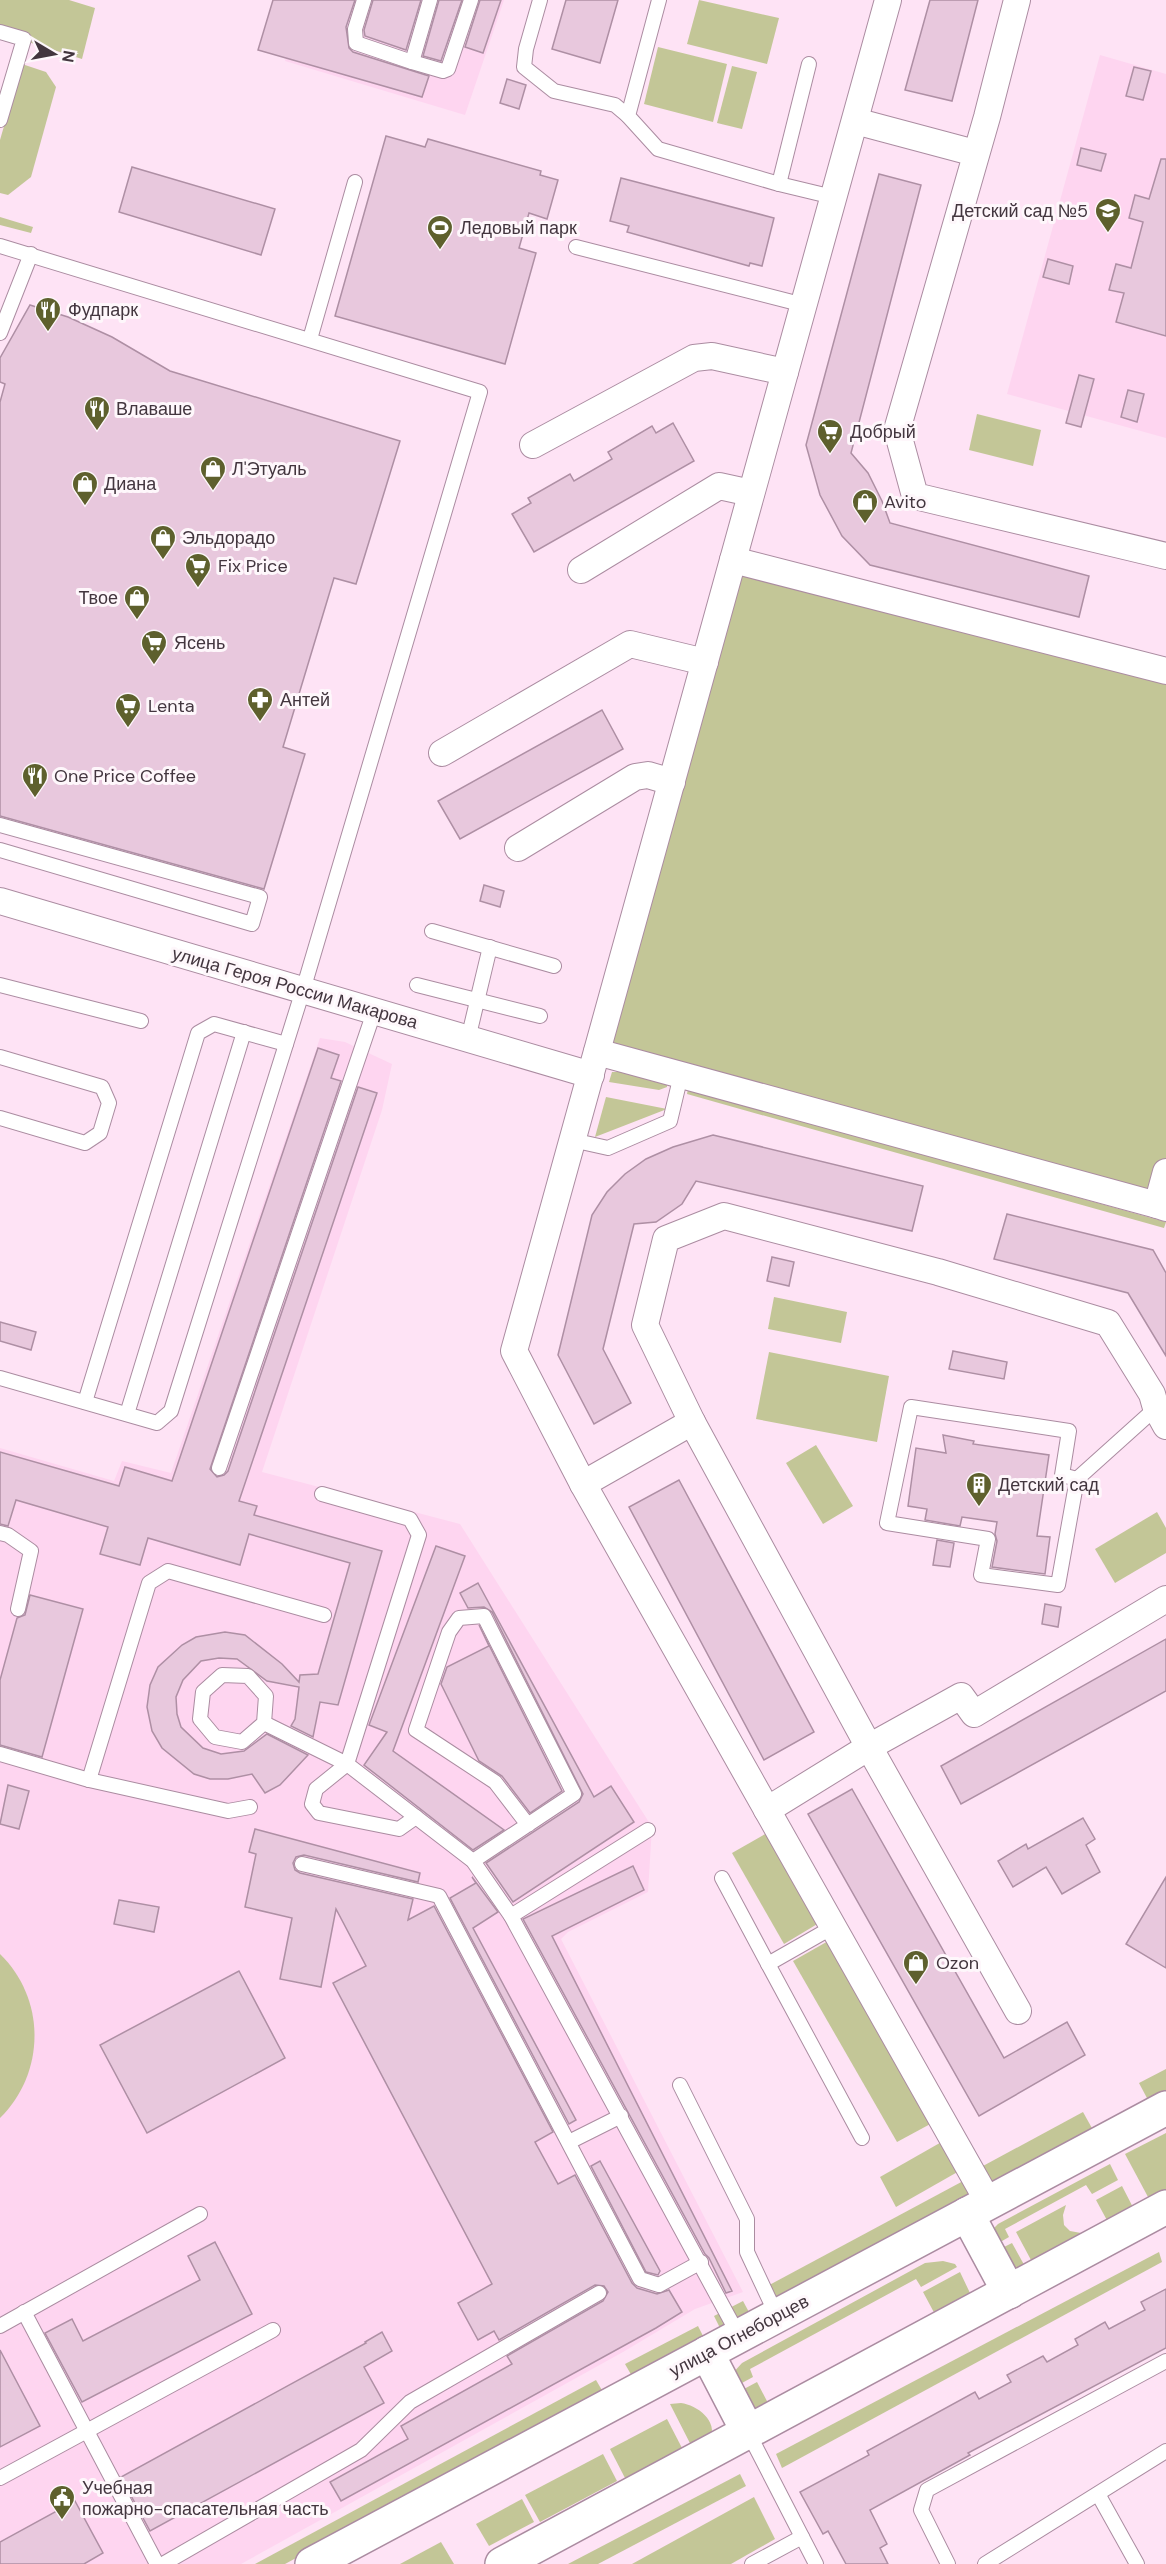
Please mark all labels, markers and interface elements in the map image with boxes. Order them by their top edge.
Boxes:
north arrow [24,24,84,84]
text: N [57,49,80,64]
school or university icon: Детский сад №5 [1093,196,1123,234]
place label: Детский сад №5 [952,199,1088,223]
sports icon: Ледовый парк [425,213,455,251]
place label: Ледовый парк [460,216,577,240]
restaurant icon: Фудпарк [33,295,63,333]
place label: Фудпарк [68,298,138,322]
restaurant icon: Влаваше [82,394,112,432]
place label: Влаваше [116,397,192,421]
supermarket icon: Добрый [815,417,845,455]
place label: Добрый [850,420,916,444]
shop icon: Л'Этуаль [198,454,228,492]
place label: Л'Этуаль [232,457,307,481]
shop icon: Диана [70,469,100,507]
place label: Диана [104,472,157,496]
shop icon: Avito [850,487,880,525]
place label: Avito [884,490,926,514]
shop icon: Эльдорадо [148,523,178,561]
place label: Эльдорадо [182,526,275,550]
supermarket icon: Fix Price [183,551,213,589]
place label: Fix Price [218,554,288,578]
shop icon: Твое [122,583,152,621]
place label: Твое [78,586,118,610]
supermarket icon: Ясень [139,628,169,666]
place label: Ясень [174,631,225,655]
pharmacy icon: Антей [245,685,275,723]
place label: Антей [280,688,330,712]
supermarket icon: Lenta [113,691,143,729]
place label: Lenta [148,694,195,718]
restaurant icon: One Price Coffee [20,761,50,799]
place label: One Price Coffee [54,764,196,788]
street label: улица Героя России Макарова [169,941,422,1035]
building icon: Детский сад [964,1470,994,1508]
place label: Детский сад [998,1473,1099,1497]
shop icon: Ozon [901,1948,931,1986]
place label: Ozon [936,1951,979,1975]
street label: улица Огнеборцев [665,2289,813,2383]
place label: Учебная пожарно-спасательная часть [82,2476,329,2521]
public building icon: Учебная пожарно-спасательная часть [47,2483,77,2521]

